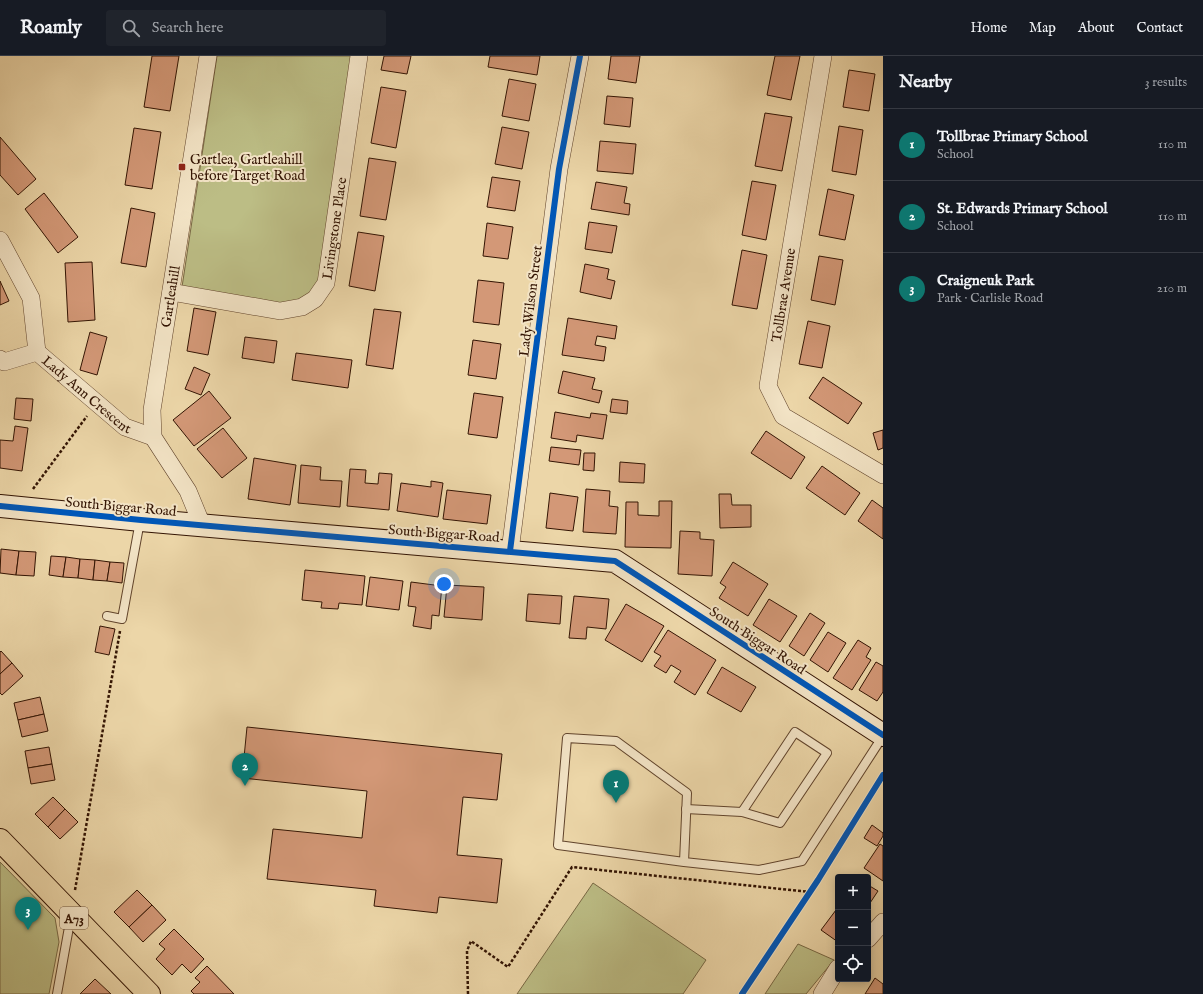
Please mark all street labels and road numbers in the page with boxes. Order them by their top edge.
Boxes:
street label: Livingstone Place [319,175,351,281]
street label: Lady Wilson Street [515,244,547,358]
street label: Tollbrae Avenue [768,246,800,343]
street label: Gartleahill [157,264,185,329]
street label: Lady Ann Crescent [38,352,133,438]
street label: South Biggar Road [65,493,178,521]
street label: South Biggar Road [388,521,501,547]
street label: South Biggar Road [706,603,809,679]
road number: A73 [60,907,88,929]

